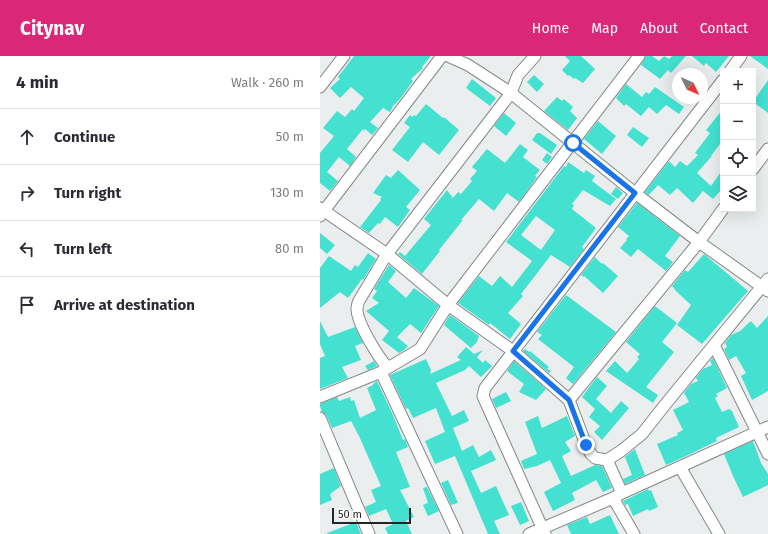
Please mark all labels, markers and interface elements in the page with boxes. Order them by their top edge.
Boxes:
text: Citynav [20,17,84,40]
text: Home [532,20,569,37]
text: Map [591,20,618,37]
text: About [640,20,678,37]
text: Contact [700,20,748,37]
north arrow [672,68,708,104]
map controls [720,68,756,212]
button: + [720,68,756,104]
text: 4 min [16,72,59,93]
text: Walk · 260 m [231,75,304,90]
button: − [720,104,756,140]
icon: ahead [16,126,38,148]
text: Continue [54,128,115,146]
text: 50 m [276,129,304,144]
route start [564,134,582,152]
button: locate [720,140,756,176]
button: layers [720,176,756,212]
icon: right [16,182,38,204]
text: Turn right [54,184,121,202]
text: 130 m [270,185,304,200]
icon: left [16,238,38,260]
text: Turn left [54,240,112,258]
text: 80 m [275,241,304,256]
icon: arrive [16,294,38,316]
text: Arrive at destination [54,296,195,314]
route end [577,436,595,454]
scale bar [332,506,411,525]
text: 50 m [338,508,362,521]

